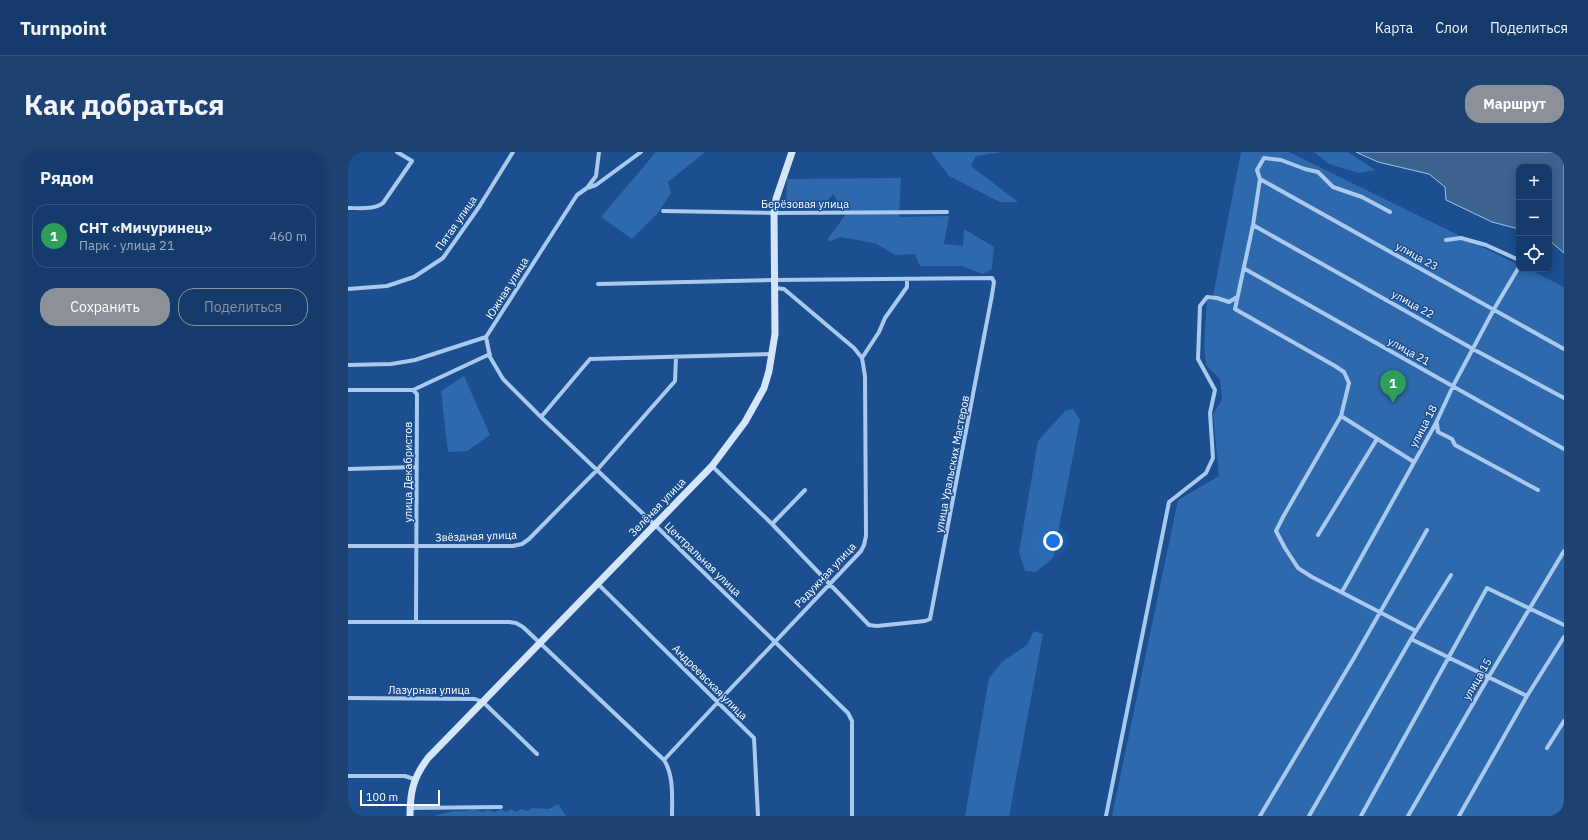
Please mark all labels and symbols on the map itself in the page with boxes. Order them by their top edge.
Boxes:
street label: Пятая улица [432,193,480,253]
street label: Берёзовая улица [761,197,849,211]
street label: улица 23 [1393,239,1441,273]
street label: Южная улица [482,254,532,321]
street label: улица 22 [1389,287,1437,321]
street label: улица 21 [1385,334,1433,369]
pin: 1 [1380,370,1406,403]
street label: улица Уральских Мастеров [932,394,972,534]
street label: улица 18 [1406,402,1440,450]
street label: улица Декабристов [401,422,415,522]
street label: Зелёная улица [626,475,689,539]
street label: Центральная улица [662,519,744,599]
street label: Звёздная улица [435,528,517,544]
your location [1043,531,1063,551]
street label: Радужная улица [791,539,859,611]
street label: Андреевская улица [669,641,751,723]
street label: улица 15 [1459,655,1495,703]
street label: Лазурная улица [388,683,470,697]
scale bar [360,788,440,807]

